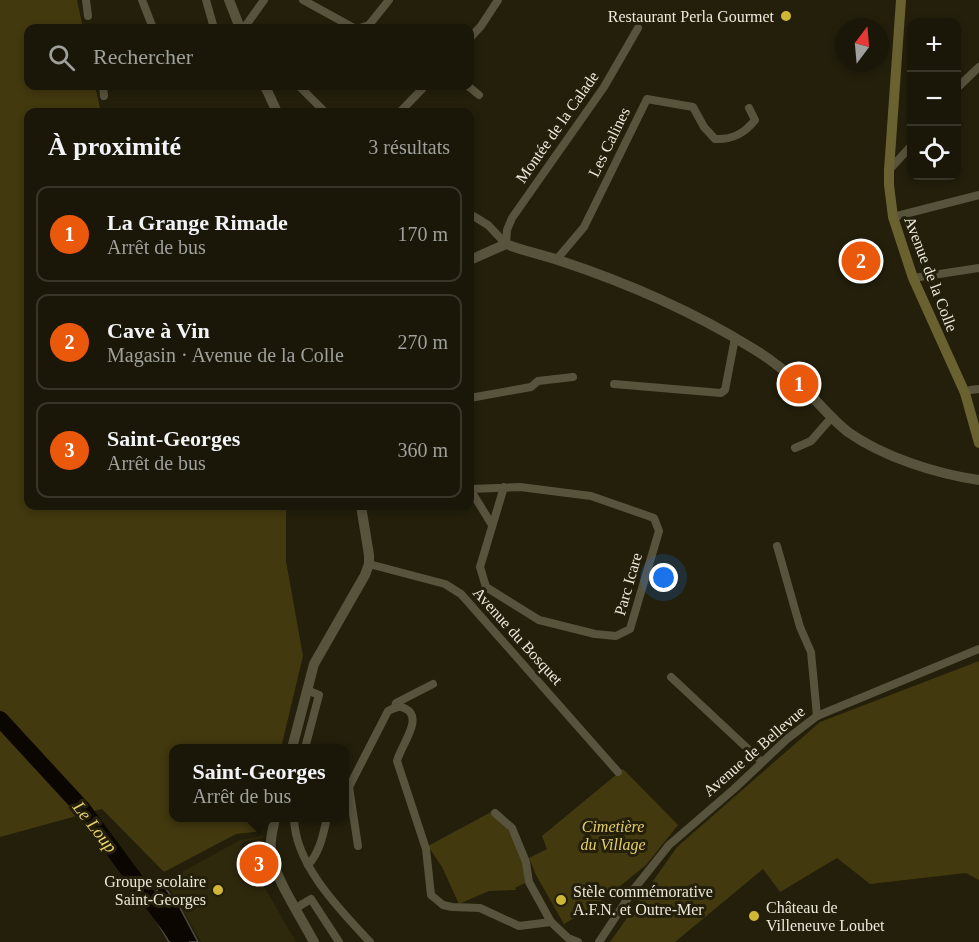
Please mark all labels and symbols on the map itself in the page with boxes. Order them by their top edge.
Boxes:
place label: Restaurant Perla Gourmet [608,8,775,25]
marker: Restaurant Perla Gourmet [779,9,793,23]
north arrow [835,18,889,72]
street label: Montée de la Calade [512,68,602,186]
street label: Les Calines [585,105,633,179]
street label: Avenue de la Colle [901,214,961,334]
pin: 2 [842,238,880,284]
pin: 1 [780,362,818,406]
street label: Parc Icare [611,551,645,617]
your location [649,563,678,592]
street label: Avenue du Bosquet [469,584,567,689]
street label: Avenue de Bellevue [700,702,808,800]
water label: Le Loup [68,797,121,857]
park label: Cimetière du Village [580,818,646,854]
pin: 3 [240,842,278,886]
place label: Groupe scolaire Saint-Georges [104,873,206,909]
marker: Groupe scolaire Saint-Georges [211,883,225,897]
place label: Stèle commémorative A.F.N. et Outre-Mer [573,883,713,918]
marker: Stèle commémorative A.F.N. et Outre-Mer [554,893,568,907]
place label: Château de Villeneuve Loubet [766,899,885,934]
marker: Château de Villeneuve Loubet [747,909,761,923]

